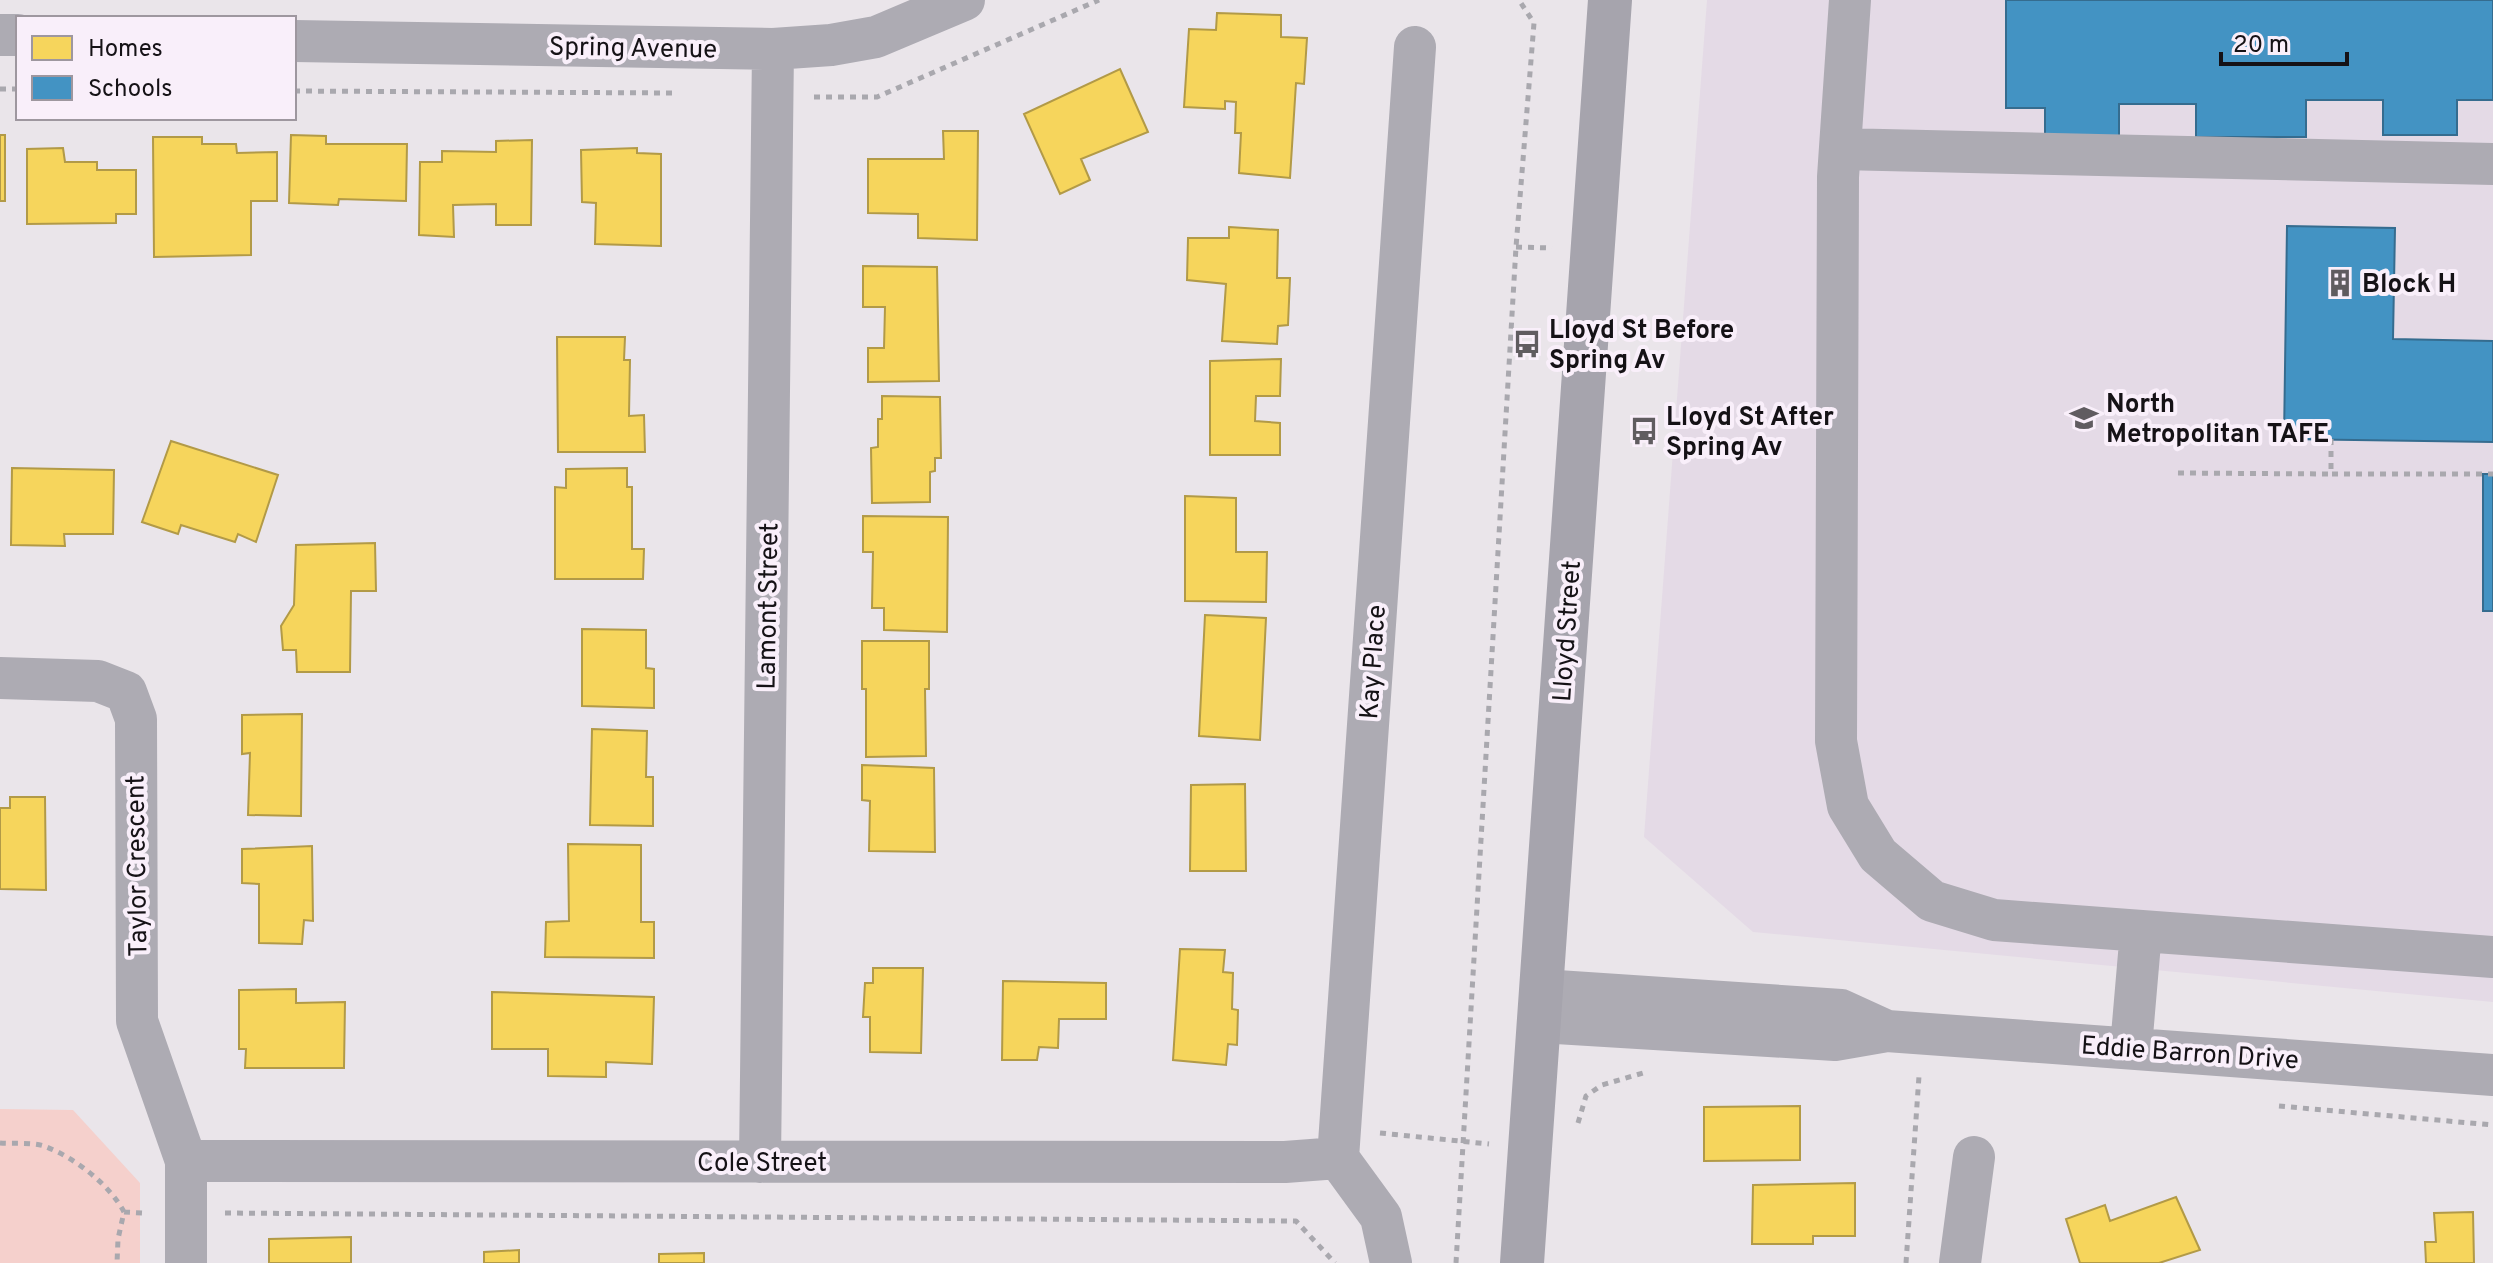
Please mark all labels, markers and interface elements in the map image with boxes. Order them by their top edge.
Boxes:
legend [16,16,296,120]
scale bar [2221,16,2347,66]
text: 20 m [2233,31,2289,61]
street label: Spring Avenue [548,32,717,67]
text: Homes [88,35,163,65]
text: Schools [88,75,173,105]
building icon: Block H [2325,268,2355,298]
place label: Block H [2362,269,2456,302]
place label: Lloyd St Before Spring Av [1549,315,1734,378]
bus stop icon: Lloyd St Before Spring Av [1512,329,1542,359]
place label: North Metropolitan TAFE [2106,389,2329,452]
place label: Lloyd St After Spring Av [1666,402,1834,465]
school or university icon: North Metropolitan TAFE [2069,403,2099,433]
bus stop icon: Lloyd St After Spring Av [1629,416,1659,446]
street label: Lamont Street [752,522,787,690]
street label: Lloyd Street [1547,559,1590,703]
street label: Kay Place [1354,604,1395,721]
street label: Taylor Crescent [120,775,157,957]
street label: Eddie Barron Drive [2080,1030,2300,1079]
street label: Cole Street [697,1148,827,1181]

